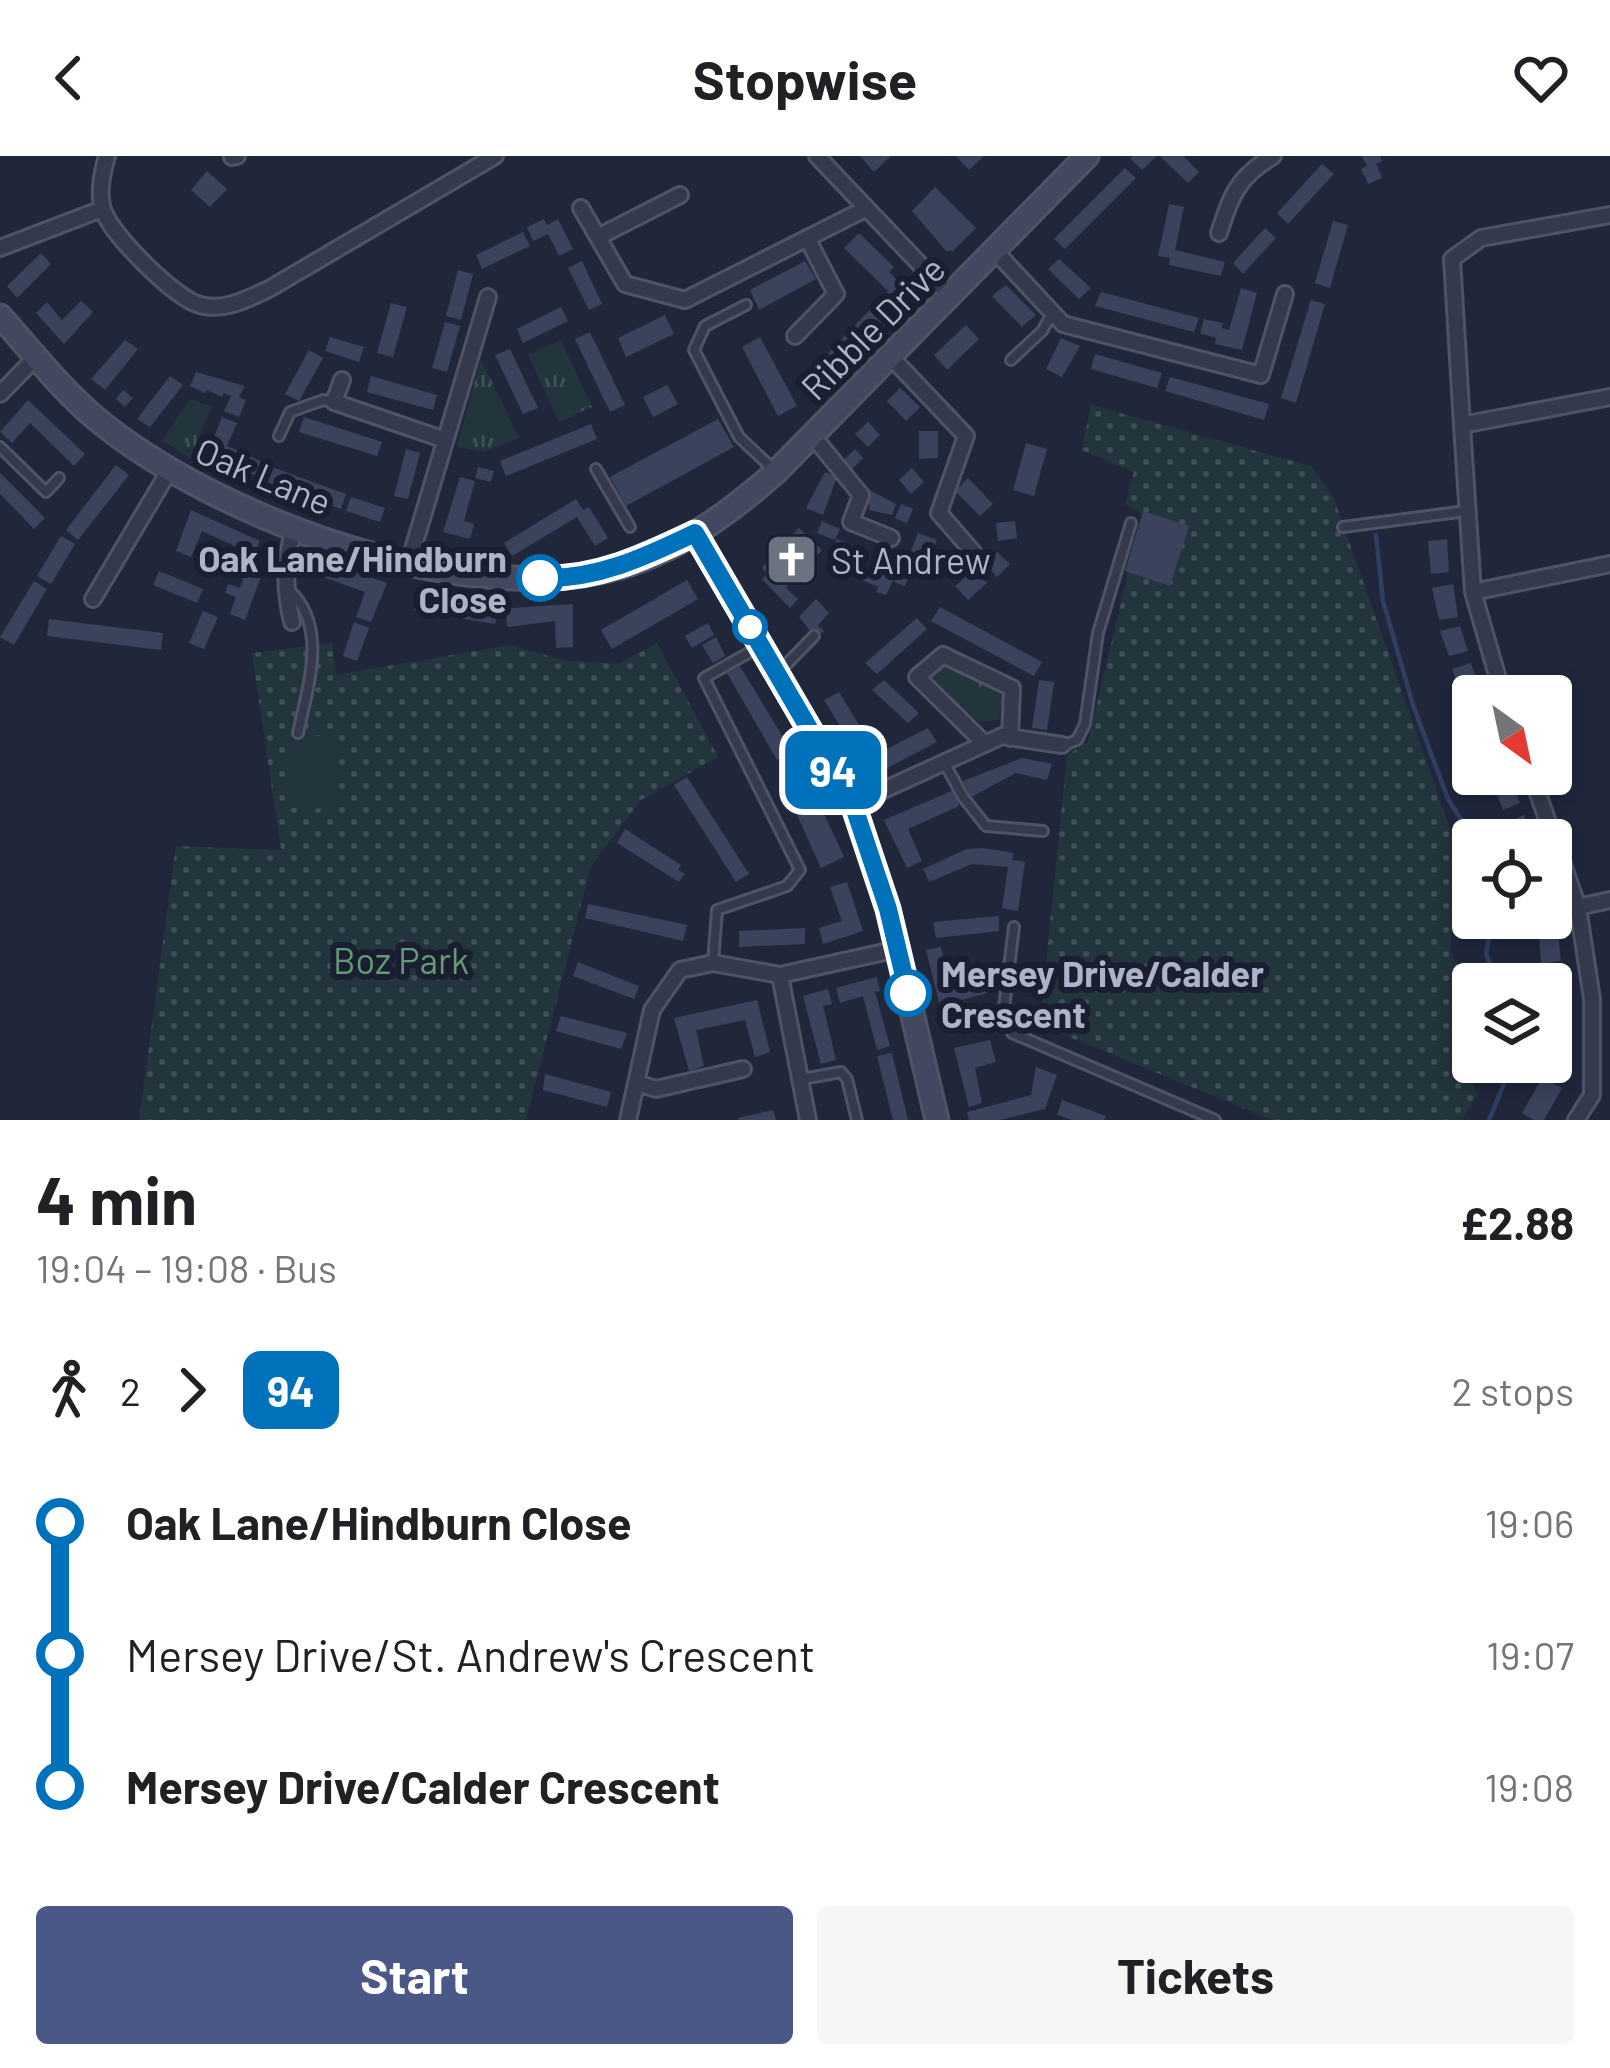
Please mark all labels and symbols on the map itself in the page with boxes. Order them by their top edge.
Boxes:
street label: Ribble Drive [791,246,953,408]
street label: Oak Lane [190,427,338,523]
church icon: St Andrew [764,531,820,587]
place label: Oak Lane/Hindburn Close [198,536,507,620]
place label: St Andrew [831,538,991,581]
marker: Oak Lane/Hindburn Close [518,556,562,600]
unlabelled marker [734,611,766,643]
north arrow [1452,675,1572,795]
line badge: 94 [779,731,887,809]
park label: Boz Park [333,938,469,981]
place label: Mersey Drive/Calder Crescent [941,951,1264,1035]
marker: Mersey Drive/Calder Crescent [886,971,930,1015]

